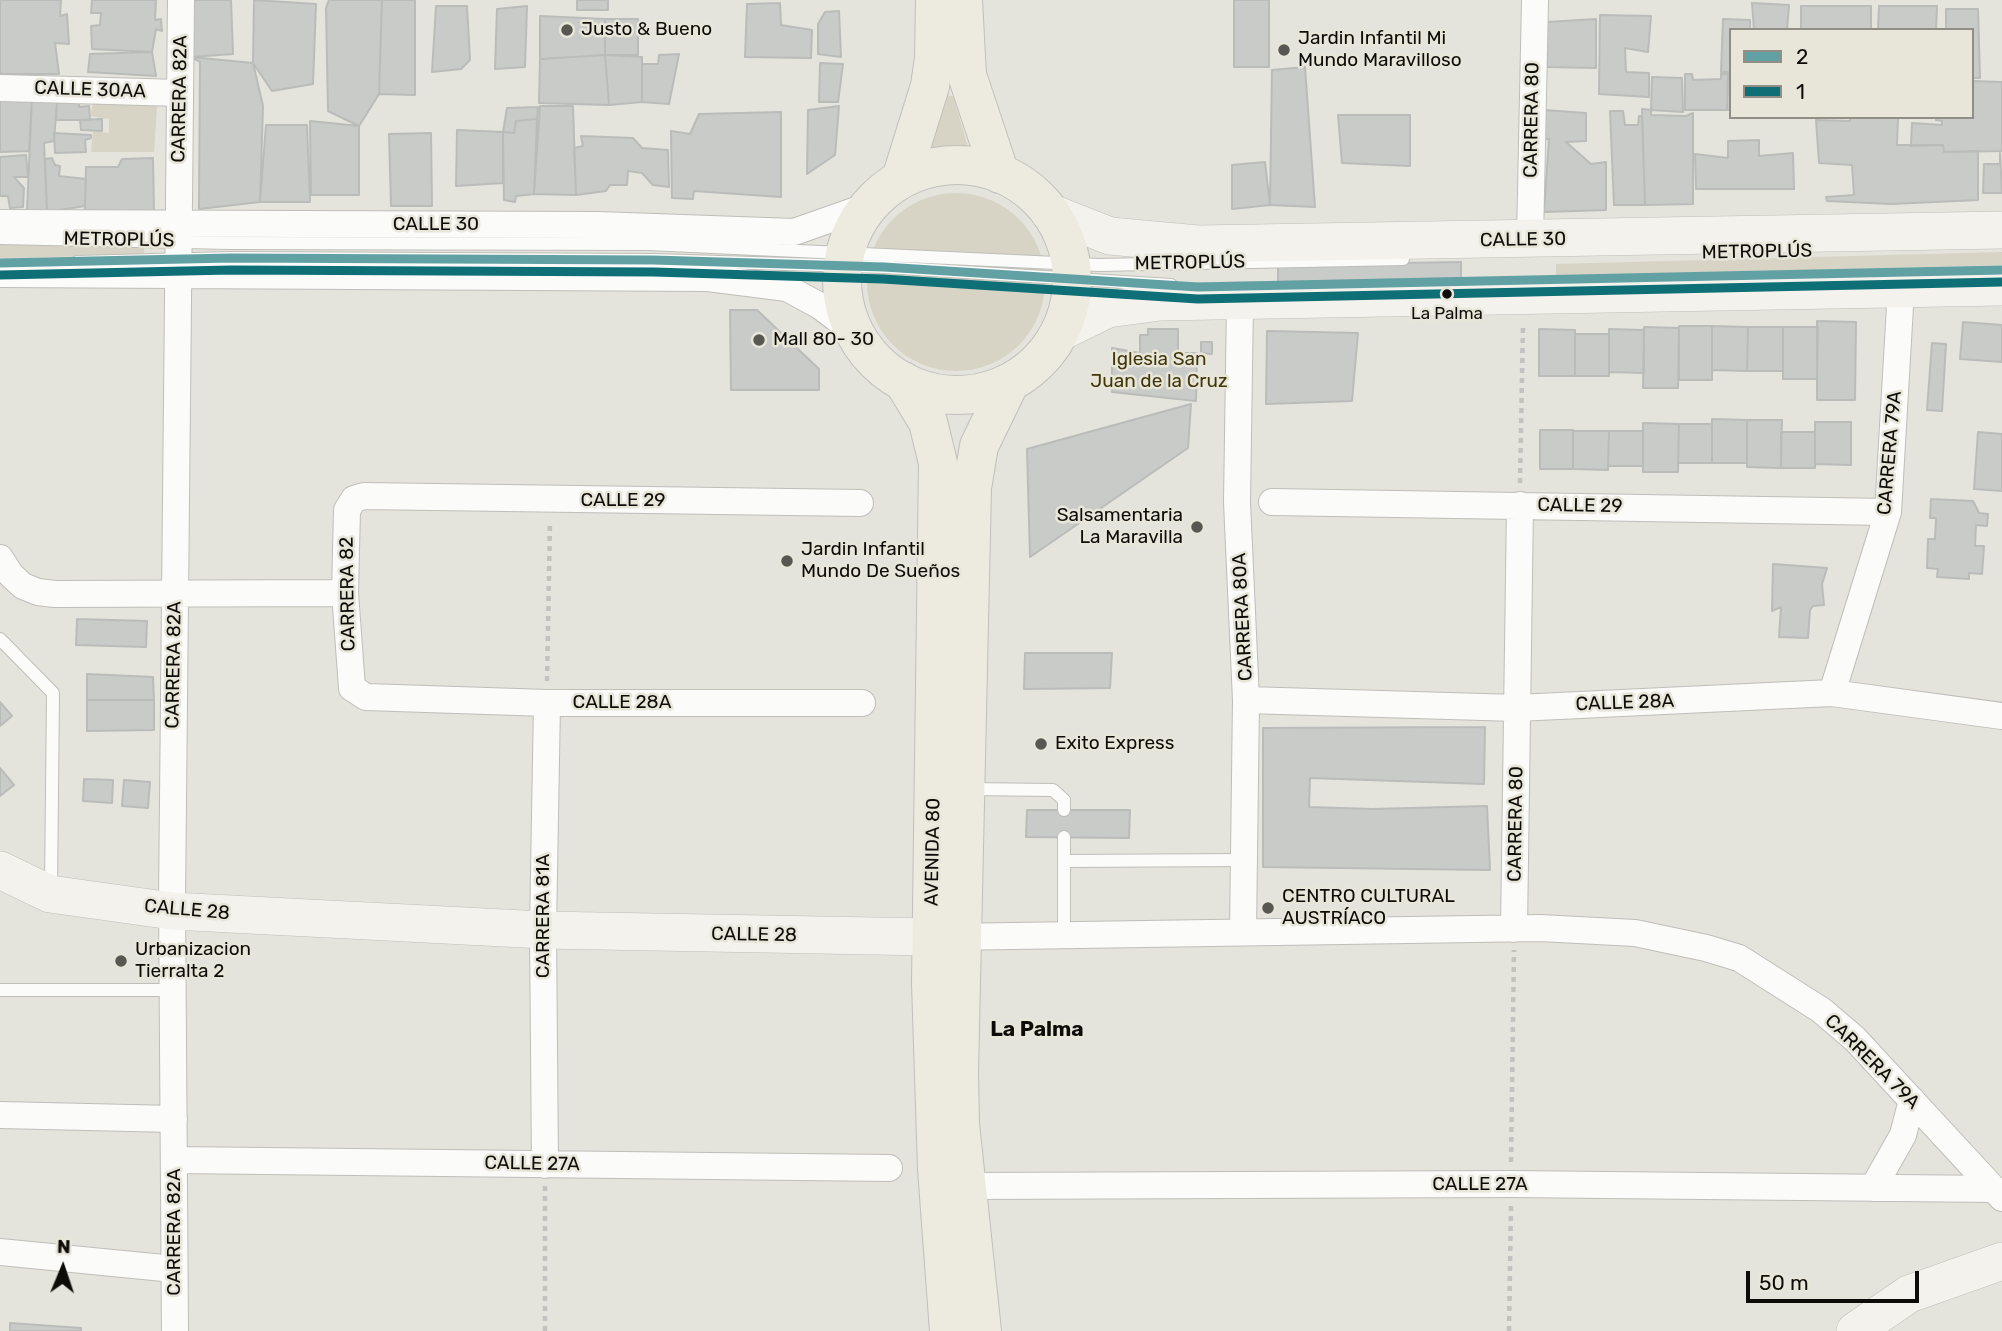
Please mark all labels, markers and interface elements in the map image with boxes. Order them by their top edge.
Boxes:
place label: Justo & Bueno [581,19,712,41]
marker: Justo & Bueno [559,22,575,38]
place label: Jardin Infantil Mi Mundo Maravilloso [1298,28,1462,72]
legend [1729,28,1974,119]
street label: CARRERA 82A [167,35,193,163]
marker: Jardin Infantil Mi Mundo Maravilloso [1276,42,1292,58]
text: 2 [1796,44,1808,69]
street label: CARRERA 80 [1520,62,1544,178]
street label: CALLE 30AA [34,77,146,103]
text: 1 [1796,79,1805,104]
street label: CALLE 30 [393,214,479,236]
street label: METROPLÚS [64,228,174,252]
street label: CALLE 30 [1480,228,1566,252]
street label: METROPLÚS [1702,240,1812,264]
street label: METROPLÚS [1135,251,1245,275]
marker: La Palma [1440,287,1454,301]
place label: La Palma [1411,304,1483,324]
place label: Mall 80- 30 [773,329,874,351]
marker: Mall 80- 30 [751,332,767,348]
park label: Iglesia San Juan de la Cruz [1090,349,1228,393]
street label: CARRERA 79A [1873,390,1907,516]
street label: CALLE 29 [580,490,666,512]
street label: CALLE 29 [1537,494,1623,518]
place label: Salsamentaria La Maravilla [1057,505,1183,549]
marker: Salsamentaria La Maravilla [1189,519,1205,535]
street label: CARRERA 82 [336,536,360,652]
place label: Jardin Infantil Mundo De Sueños [801,539,960,583]
street label: CARRERA 80A [1228,552,1258,682]
marker: Jardin Infantil Mundo De Sueños [779,553,795,569]
street label: CARRERA 82A [161,601,187,729]
street label: CALLE 28A [1575,690,1675,716]
street label: CALLE 28A [573,692,671,714]
place label: Exito Express [1055,733,1174,755]
marker: Exito Express [1033,736,1049,752]
street label: CARRERA 80 [1504,766,1528,882]
street label: AVENIDA 80 [921,798,945,906]
street label: CARRERA 81A [533,854,555,978]
place label: CENTRO CULTURAL AUSTRÍACO [1282,886,1455,930]
street label: CALLE 28 [143,895,231,925]
marker: CENTRO CULTURAL AUSTRÍACO [1260,900,1276,916]
street label: CALLE 28 [711,923,797,947]
place label: Urbanizacion Tierralta 2 [135,939,251,983]
marker: Urbanizacion Tierralta 2 [113,953,129,969]
street label: CARRERA 79A [1820,1010,1924,1114]
district label: La Palma [990,1017,1084,1043]
street label: CALLE 27A [484,1152,580,1176]
street label: CARRERA 82A [164,1168,186,1296]
street label: CALLE 27A [1432,1174,1528,1196]
north arrow [28,1233,98,1303]
text: N [57,1235,71,1258]
scale bar [1750,1258,1923,1302]
text: 50 m [1759,1270,1809,1295]

